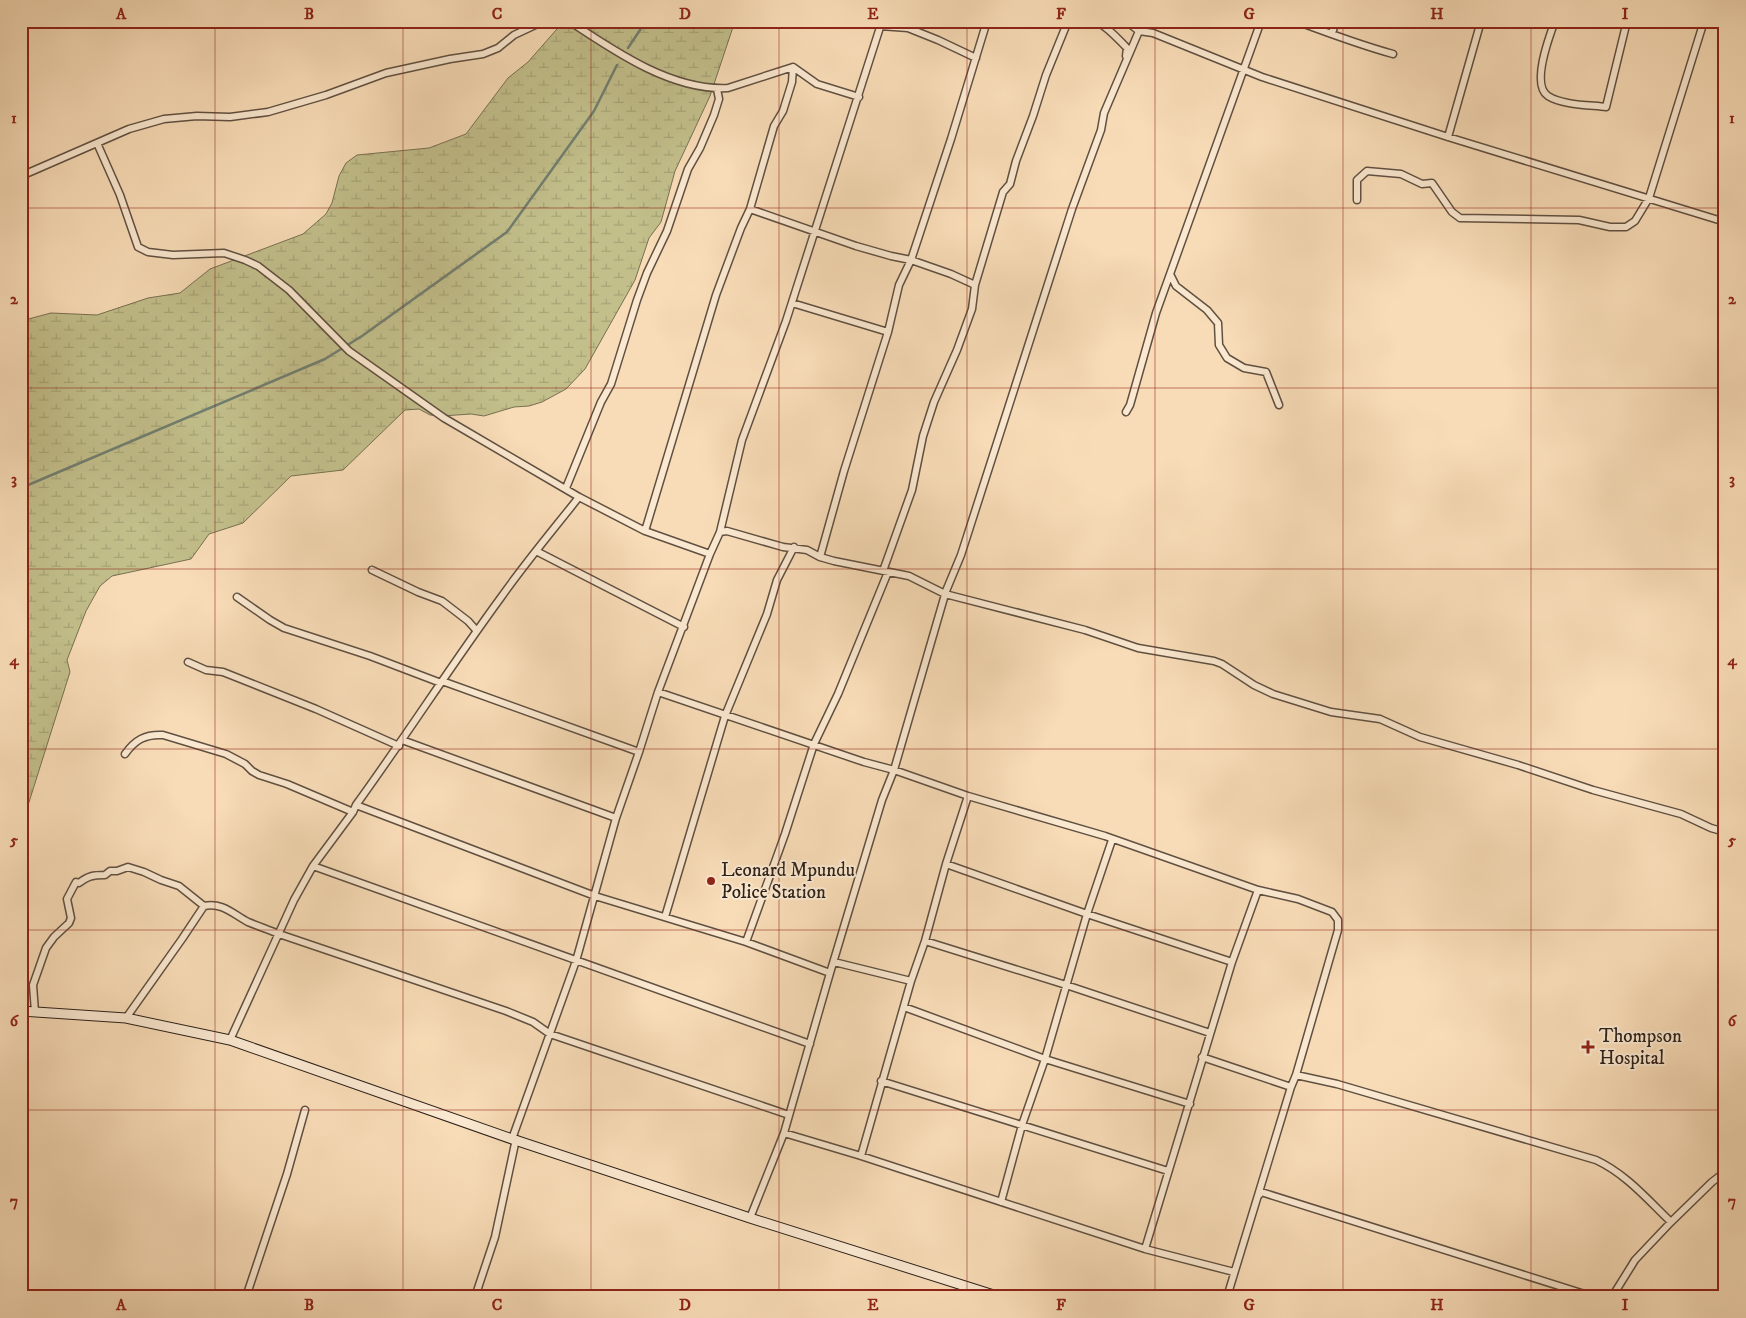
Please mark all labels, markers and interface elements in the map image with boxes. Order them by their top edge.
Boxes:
text: A [115,4,127,24]
text: B [304,4,314,24]
text: C [492,4,502,24]
text: D [679,4,691,24]
text: E [867,4,879,24]
text: F [1056,4,1066,24]
text: G [1243,4,1255,24]
text: H [1430,4,1444,24]
text: I [1622,4,1629,24]
text: 1 [11,108,17,128]
text: 1 [1729,108,1735,128]
text: 2 [10,289,19,309]
text: 2 [1728,289,1737,309]
text: 3 [11,469,17,489]
text: 3 [1729,469,1735,489]
text: 4 [8,650,19,670]
text: 4 [1726,650,1737,670]
text: 5 [9,830,18,850]
text: 5 [1727,830,1736,850]
place label: Leonard Mpundu Police Station [721,859,855,904]
marker: Leonard Mpundu Police Station [705,875,717,887]
text: 6 [10,1011,20,1031]
text: 6 [1728,1011,1738,1031]
place label: Thompson Hospital [1599,1025,1682,1070]
marker: Thompson Hospital [1581,1040,1595,1054]
text: 7 [10,1191,18,1211]
text: 7 [1728,1191,1736,1211]
text: A [115,1295,127,1315]
text: B [304,1295,314,1315]
text: C [492,1295,502,1315]
text: D [679,1295,691,1315]
text: E [867,1295,879,1315]
text: F [1056,1295,1066,1315]
text: G [1243,1295,1255,1315]
text: H [1430,1295,1444,1315]
text: I [1622,1295,1629,1315]

